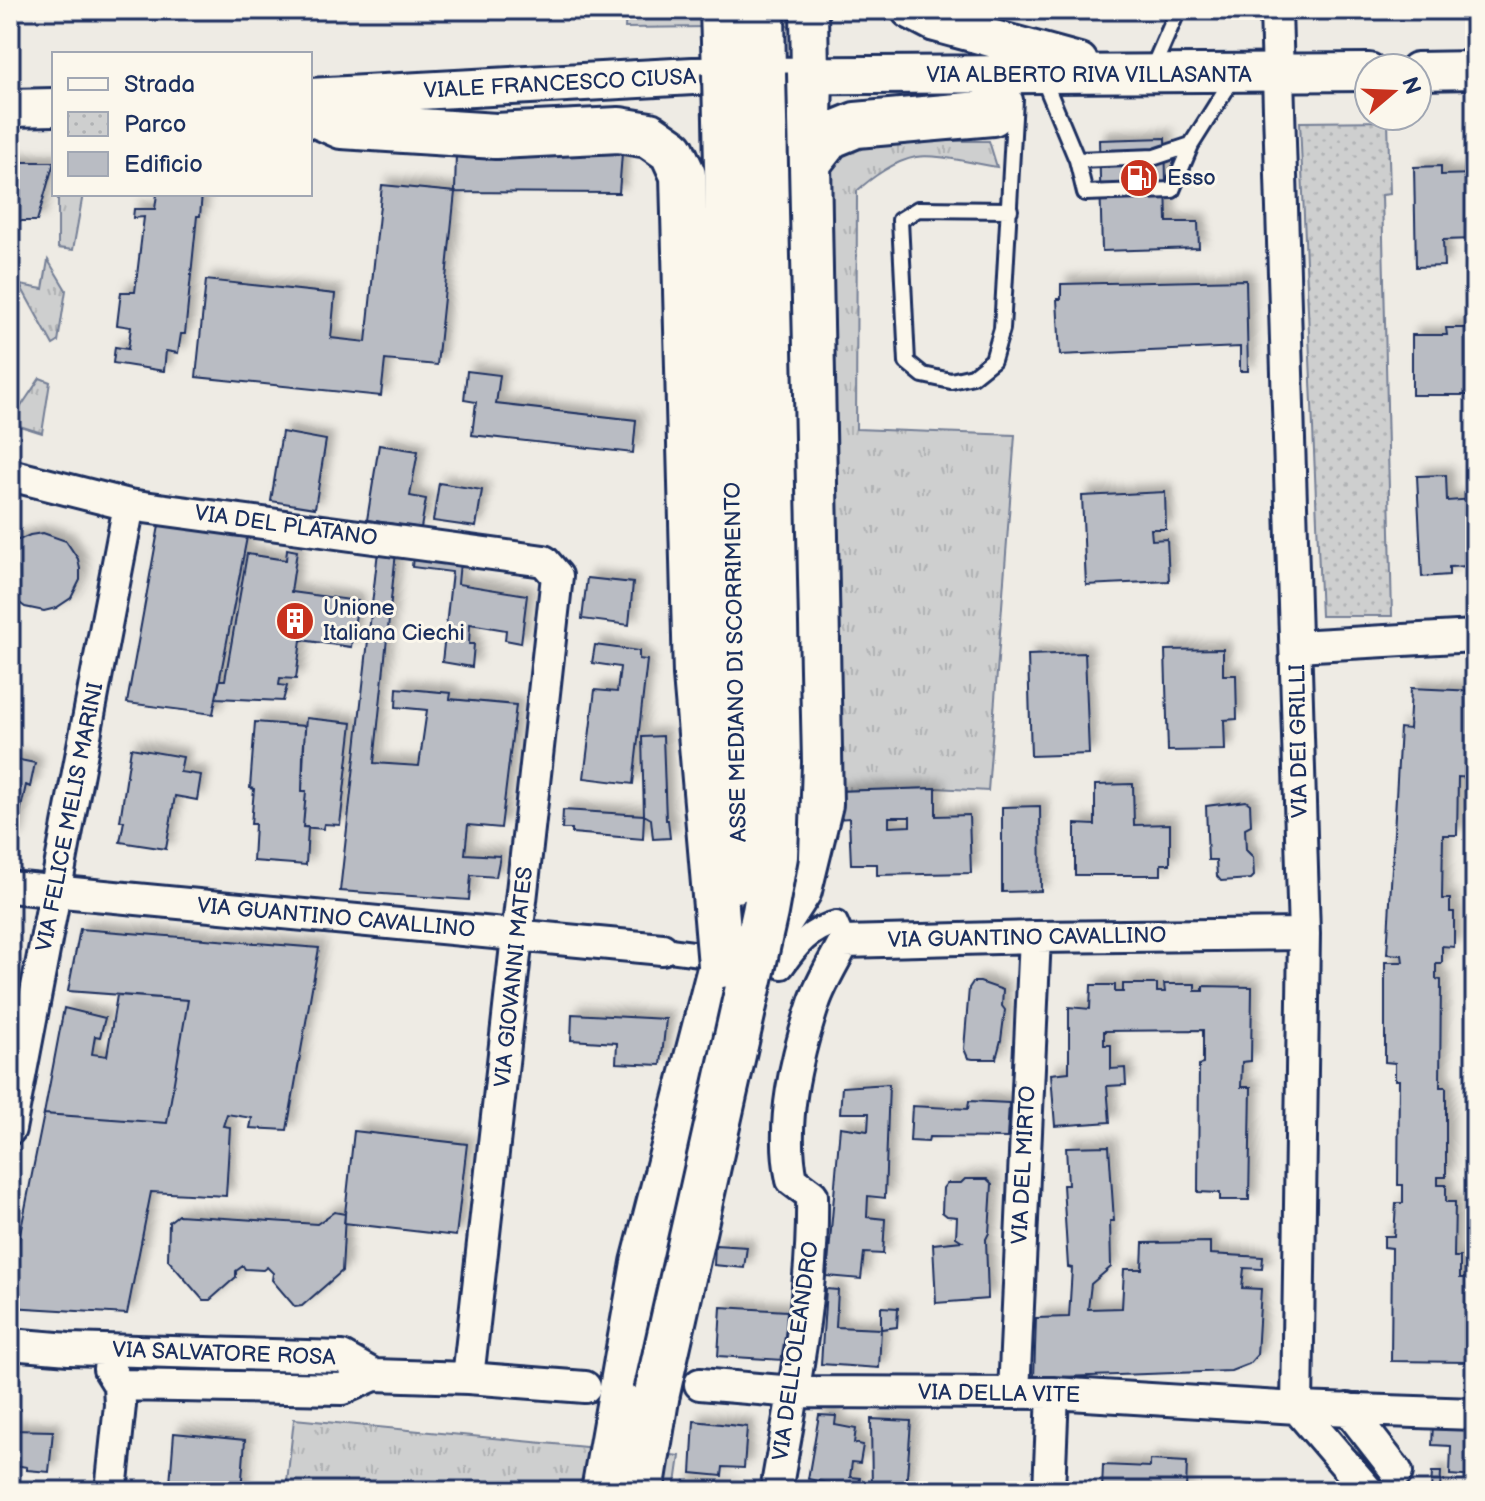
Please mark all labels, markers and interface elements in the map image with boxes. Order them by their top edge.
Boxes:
legend [52,52,312,196]
north arrow [1353,52,1433,132]
street label: VIA ALBERTO RIVA VILLASANTA [926,62,1252,89]
street label: VIALE FRANCESCO CIUSA [423,63,697,105]
text: Strada [124,70,195,99]
text: N [1395,74,1426,98]
text: Parco [124,110,186,139]
text: Edificio [124,150,203,179]
fuel station icon: Esso [1118,157,1160,199]
place label: Esso [1167,165,1216,192]
street label: ASSE MEDIANO DI SCORRIMENTO [719,482,753,842]
street label: VIA DEL PLATANO [193,500,379,552]
place label: Unione Italiana Ciechi [323,595,465,647]
building icon: Unione Italiana Ciechi [274,600,316,642]
street label: VIA DEI GRILLI [1284,664,1314,818]
street label: VIA FELICE MELIS MARINI [31,680,109,954]
street label: VIA GIOVANNI MATES [489,865,539,1089]
street label: VIA GUANTINO CAVALLINO [196,892,476,944]
street label: VIA GUANTINO CAVALLINO [887,922,1167,954]
street label: VIA DEL MIRTO [1006,1085,1042,1245]
street label: VIA DELL'OLEANDRO [767,1240,825,1462]
street label: VIA SALVATORE ROSA [112,1337,337,1371]
street label: VIA DELLA VITE [918,1379,1080,1409]

